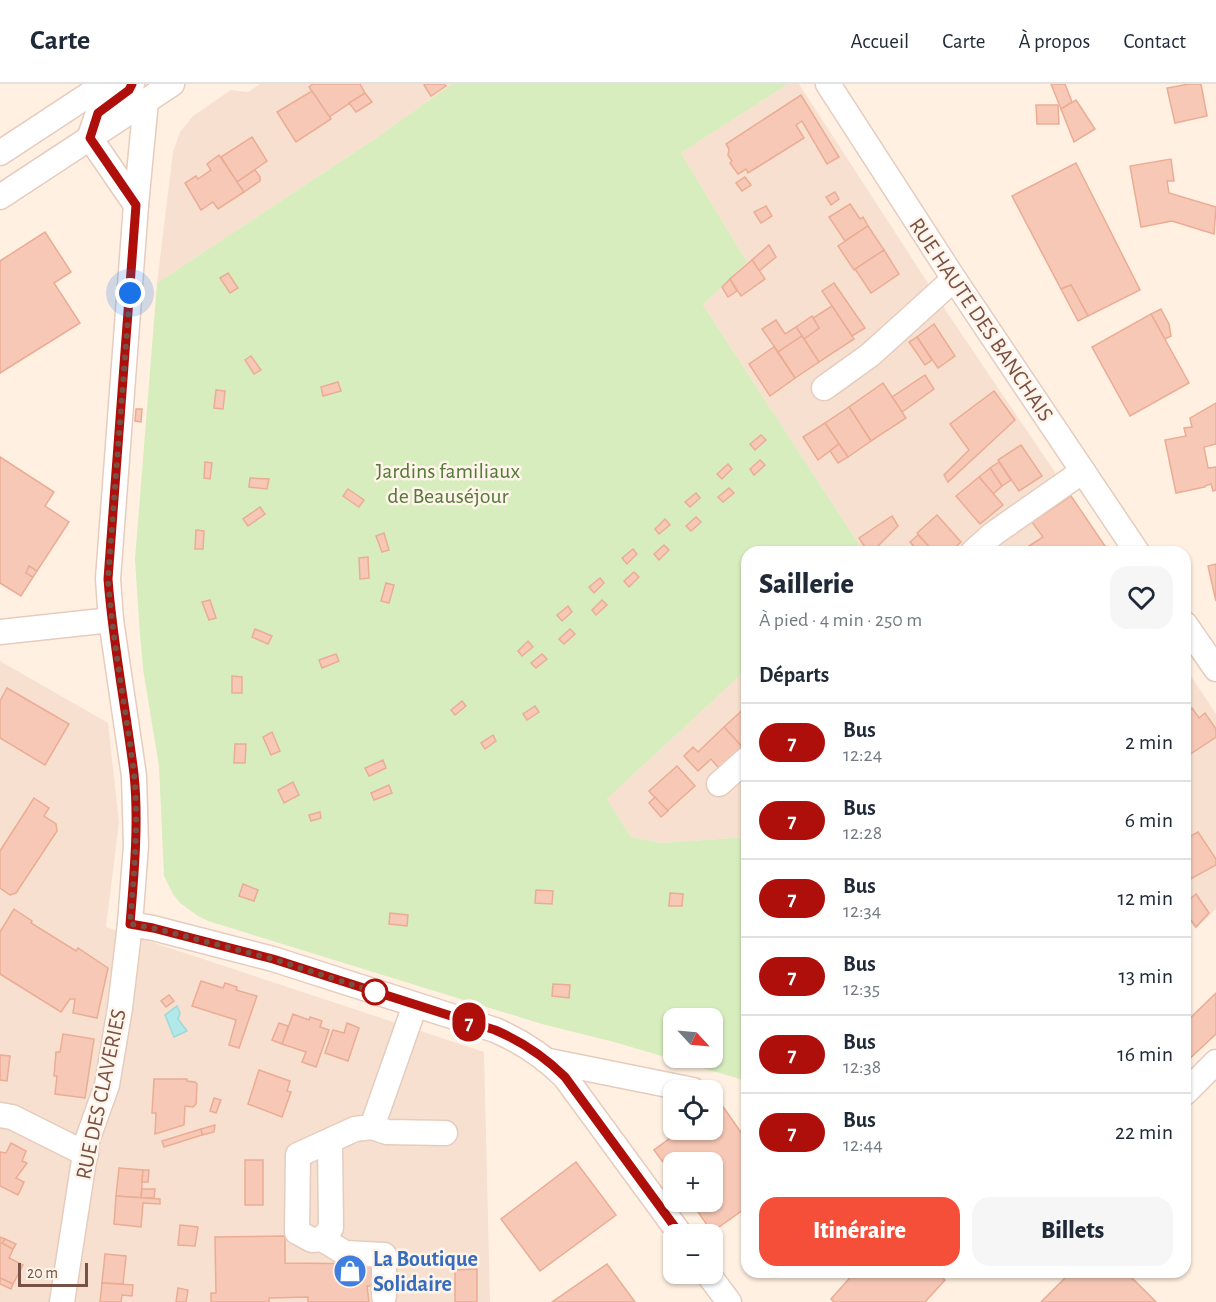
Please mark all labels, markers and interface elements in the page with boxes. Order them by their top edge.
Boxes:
text: Carte [30,27,90,55]
text: Accueil [851,31,909,52]
text: Carte [942,31,985,52]
text: À propos [1018,31,1090,52]
text: Contact [1123,31,1186,52]
street label: RUE HAUTE DES BANCHAIS [905,214,1057,425]
your location [115,278,145,308]
park label: Jardins familiaux de Beauséjour [376,460,521,507]
button: heart [1110,566,1173,629]
text: Saillerie [759,571,854,599]
text: À pied · 4 min · 250 m [759,610,922,630]
text: Départs [759,664,829,686]
text: Bus [843,719,876,741]
text: 2 min [1125,731,1173,753]
text: 7 [787,732,797,753]
text: 12:24 [843,745,882,765]
text: Bus [843,797,876,819]
text: 6 min [1125,809,1173,831]
text: 7 [787,810,797,831]
text: 12:28 [843,823,882,843]
text: Bus [843,875,876,897]
text: 12 min [1118,887,1173,909]
text: 7 [787,888,797,909]
text: 12:34 [843,901,881,921]
text: Bus [843,953,876,975]
text: 13 min [1118,965,1173,987]
text: 7 [787,966,797,987]
unlabelled marker [362,979,388,1005]
text: 12:35 [843,979,880,999]
line badge: 7 [450,1002,488,1042]
street label: RUE DES CLAVERIES [72,1007,130,1181]
north arrow [663,1008,723,1068]
map controls [663,1008,723,1284]
text: 7 [464,1012,474,1033]
text: Bus [843,1031,876,1053]
text: 16 min [1117,1043,1173,1065]
text: 7 [787,1044,797,1065]
text: 12:38 [843,1057,881,1077]
button: locate [663,1080,723,1140]
text: Bus [843,1109,876,1131]
text: 22 min [1115,1121,1173,1143]
text: 7 [787,1122,797,1143]
text: 12:44 [843,1135,883,1155]
button: + [663,1152,723,1212]
button: Itinéraire [759,1197,960,1266]
button: Billets [972,1197,1173,1266]
button: − [663,1224,723,1284]
place label: La Boutique Solidaire [373,1248,478,1295]
shop icon: La Boutique Solidaire [332,1253,368,1289]
scale bar [18,1260,88,1288]
text: 20 m [27,1265,58,1281]

